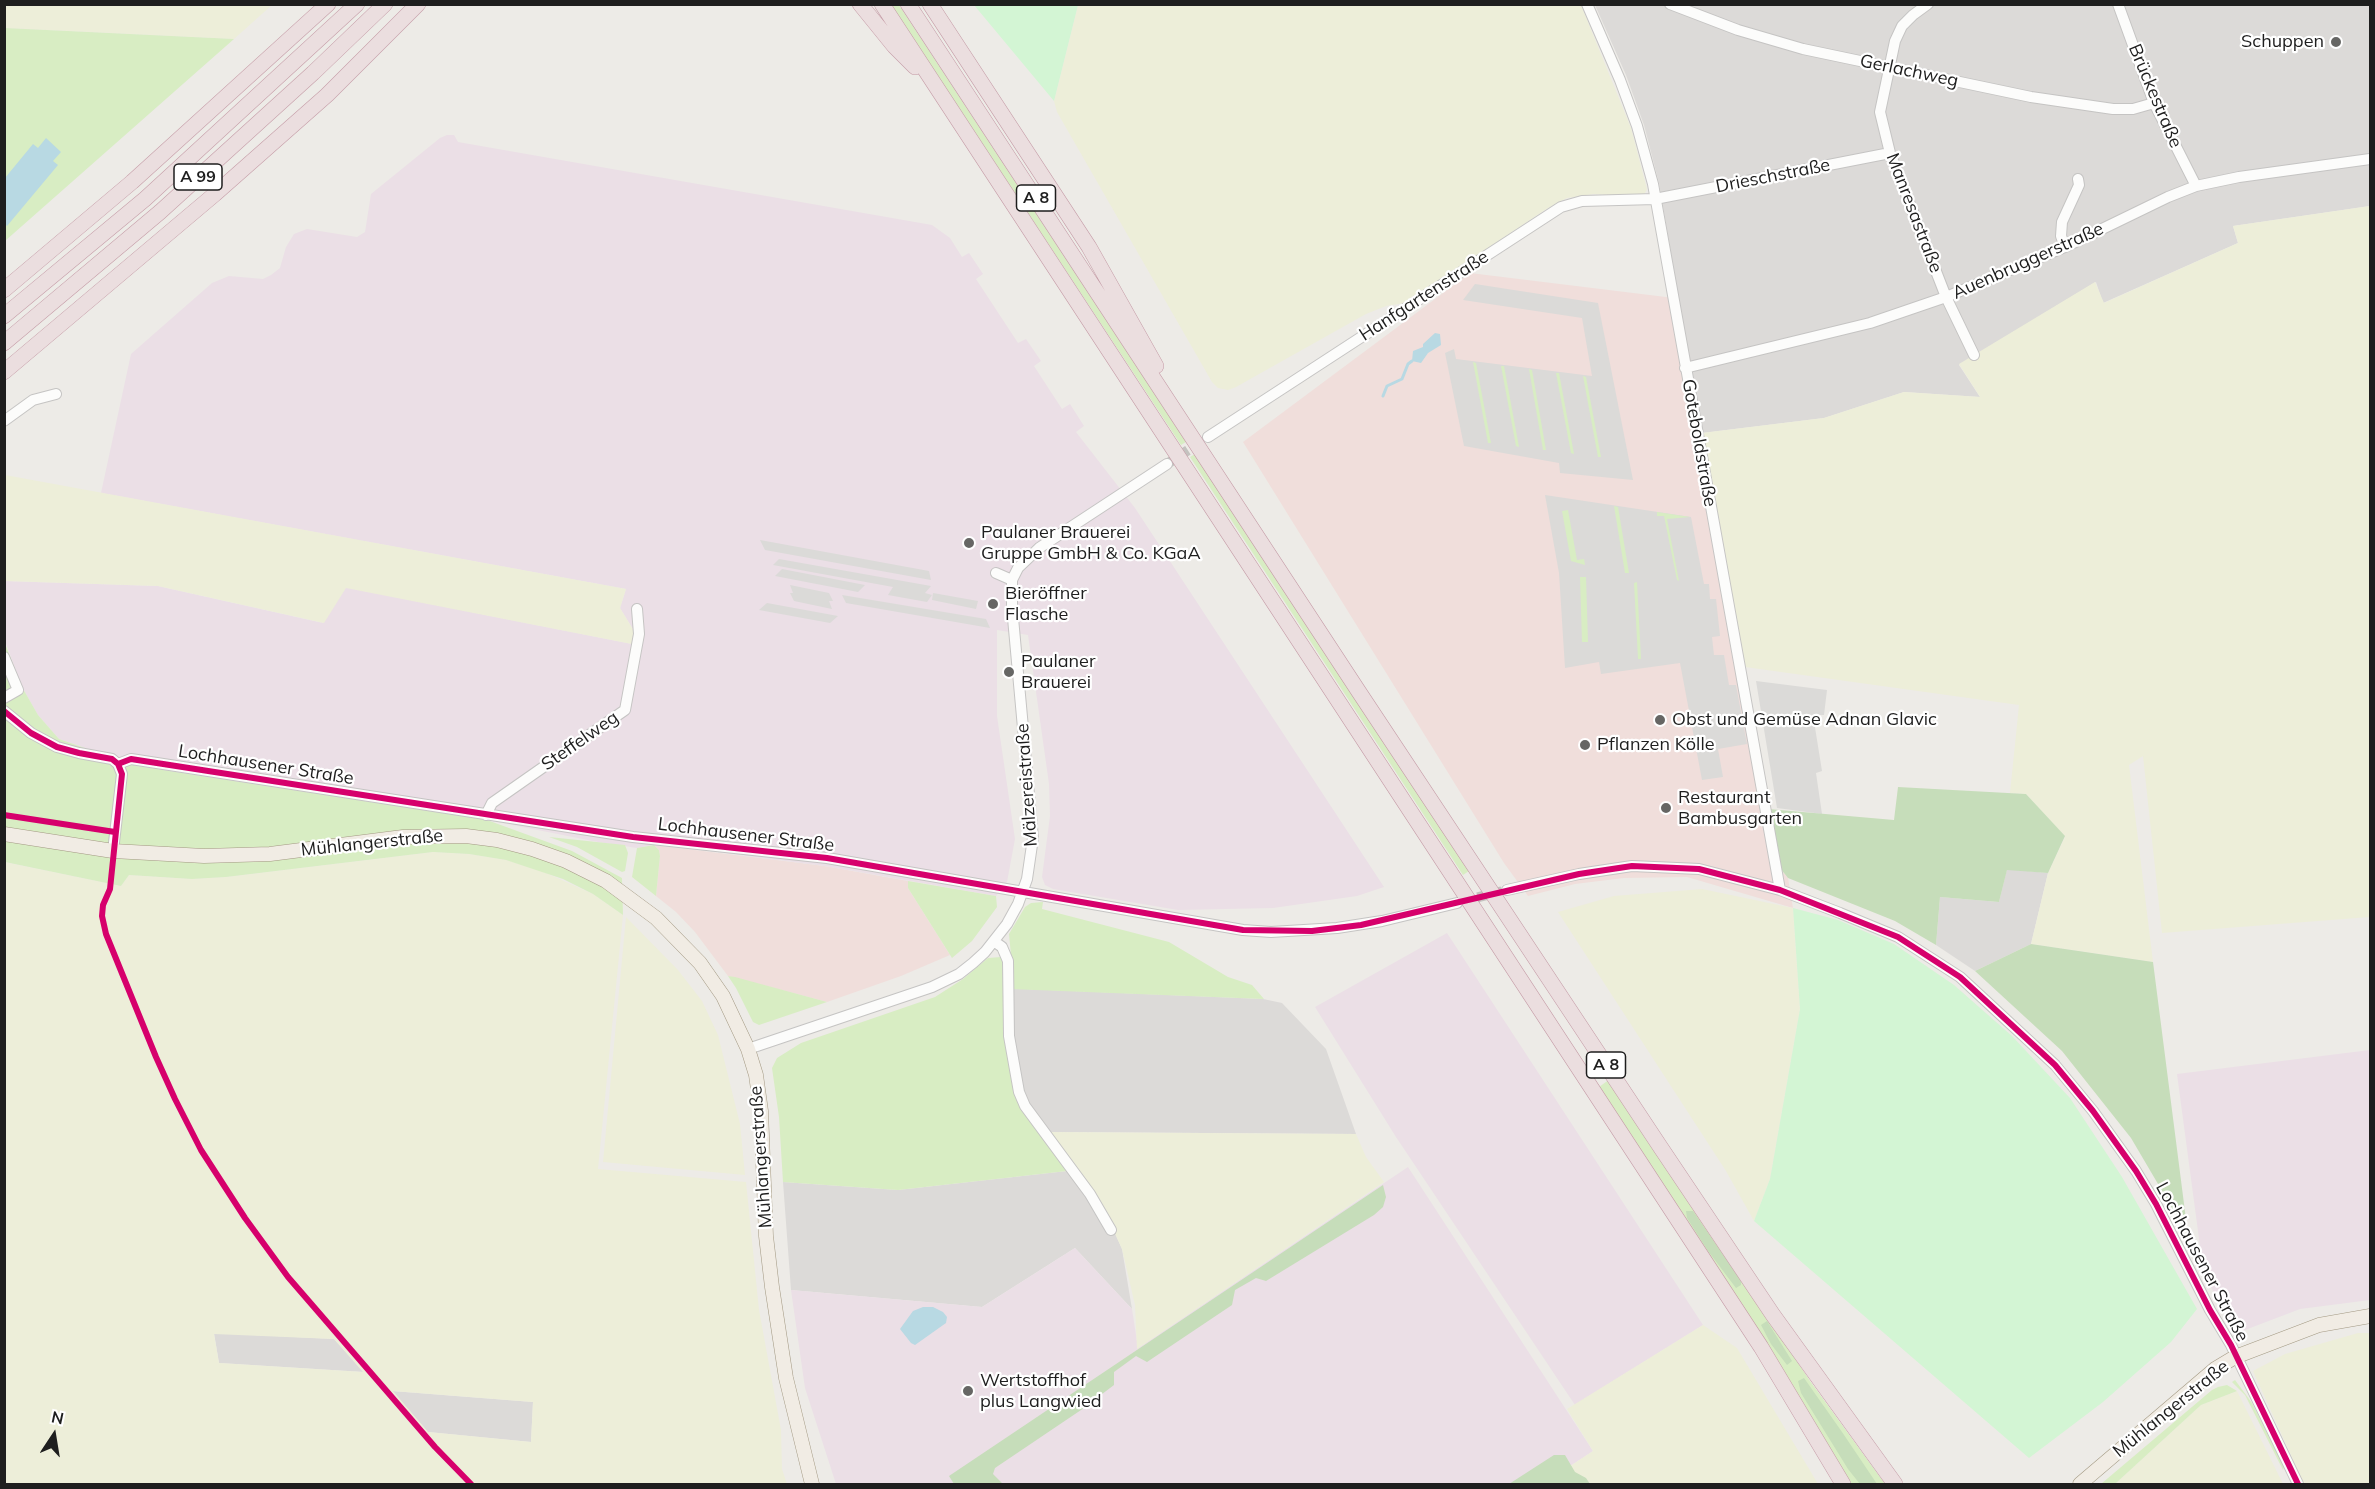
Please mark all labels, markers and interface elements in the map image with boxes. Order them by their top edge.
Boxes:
place label: Schuppen [2241,31,2324,53]
marker: Schuppen [2329,35,2343,49]
street label: Brückestraße [2123,41,2187,151]
street label: Gerlachweg [1858,50,1960,92]
street label: Manresastraße [1881,150,1947,276]
street label: Drieschstraße [1714,154,1832,198]
road number: A 99 [174,164,222,190]
road number: A 8 [1016,185,1056,211]
street label: Auenbruggerstraße [1949,218,2107,304]
street label: Hanfgartenstraße [1355,246,1493,346]
street label: Goteboldstraße [1677,378,1721,508]
place label: Paulaner Brauerei Gruppe GmbH & Co. KGaA [981,522,1201,564]
marker: Paulaner Brauerei Gruppe GmbH & Co. KGaA [962,536,976,550]
place label: Bieröffner Flasche [1005,583,1087,626]
marker: Bieröffner Flasche [986,597,1000,611]
place label: Paulaner Brauerei [1021,651,1095,694]
marker: Paulaner Brauerei [1002,665,1016,679]
street label: Steffelweg [537,707,623,775]
place label: Obst und Gemüse Adnan Glavic [1672,709,1937,731]
marker: Obst und Gemüse Adnan Glavic [1653,713,1667,727]
street label: Mälzereistraße [1012,723,1042,847]
place label: Pflanzen Kölle [1597,734,1714,756]
marker: Pflanzen Kölle [1578,738,1592,752]
street label: Lochhausener Straße [177,740,355,790]
place label: Restaurant Bambusgarten [1678,787,1802,830]
marker: Restaurant Bambusgarten [1659,801,1673,815]
street label: Lochhausener Straße [657,813,835,857]
street label: Mühlangerstraße [300,825,444,861]
road number: A 8 [1586,1052,1626,1078]
street label: Mühlangerstraße [745,1085,777,1229]
street label: Lochhausener Straße [2151,1179,2253,1345]
street label: Mühlangerstraße [2109,1356,2233,1462]
place label: Wertstoffhof plus Langwied [980,1370,1102,1412]
marker: Wertstoffhof plus Langwied [961,1384,975,1398]
north arrow [24,1405,84,1465]
text: N [50,1406,66,1428]

